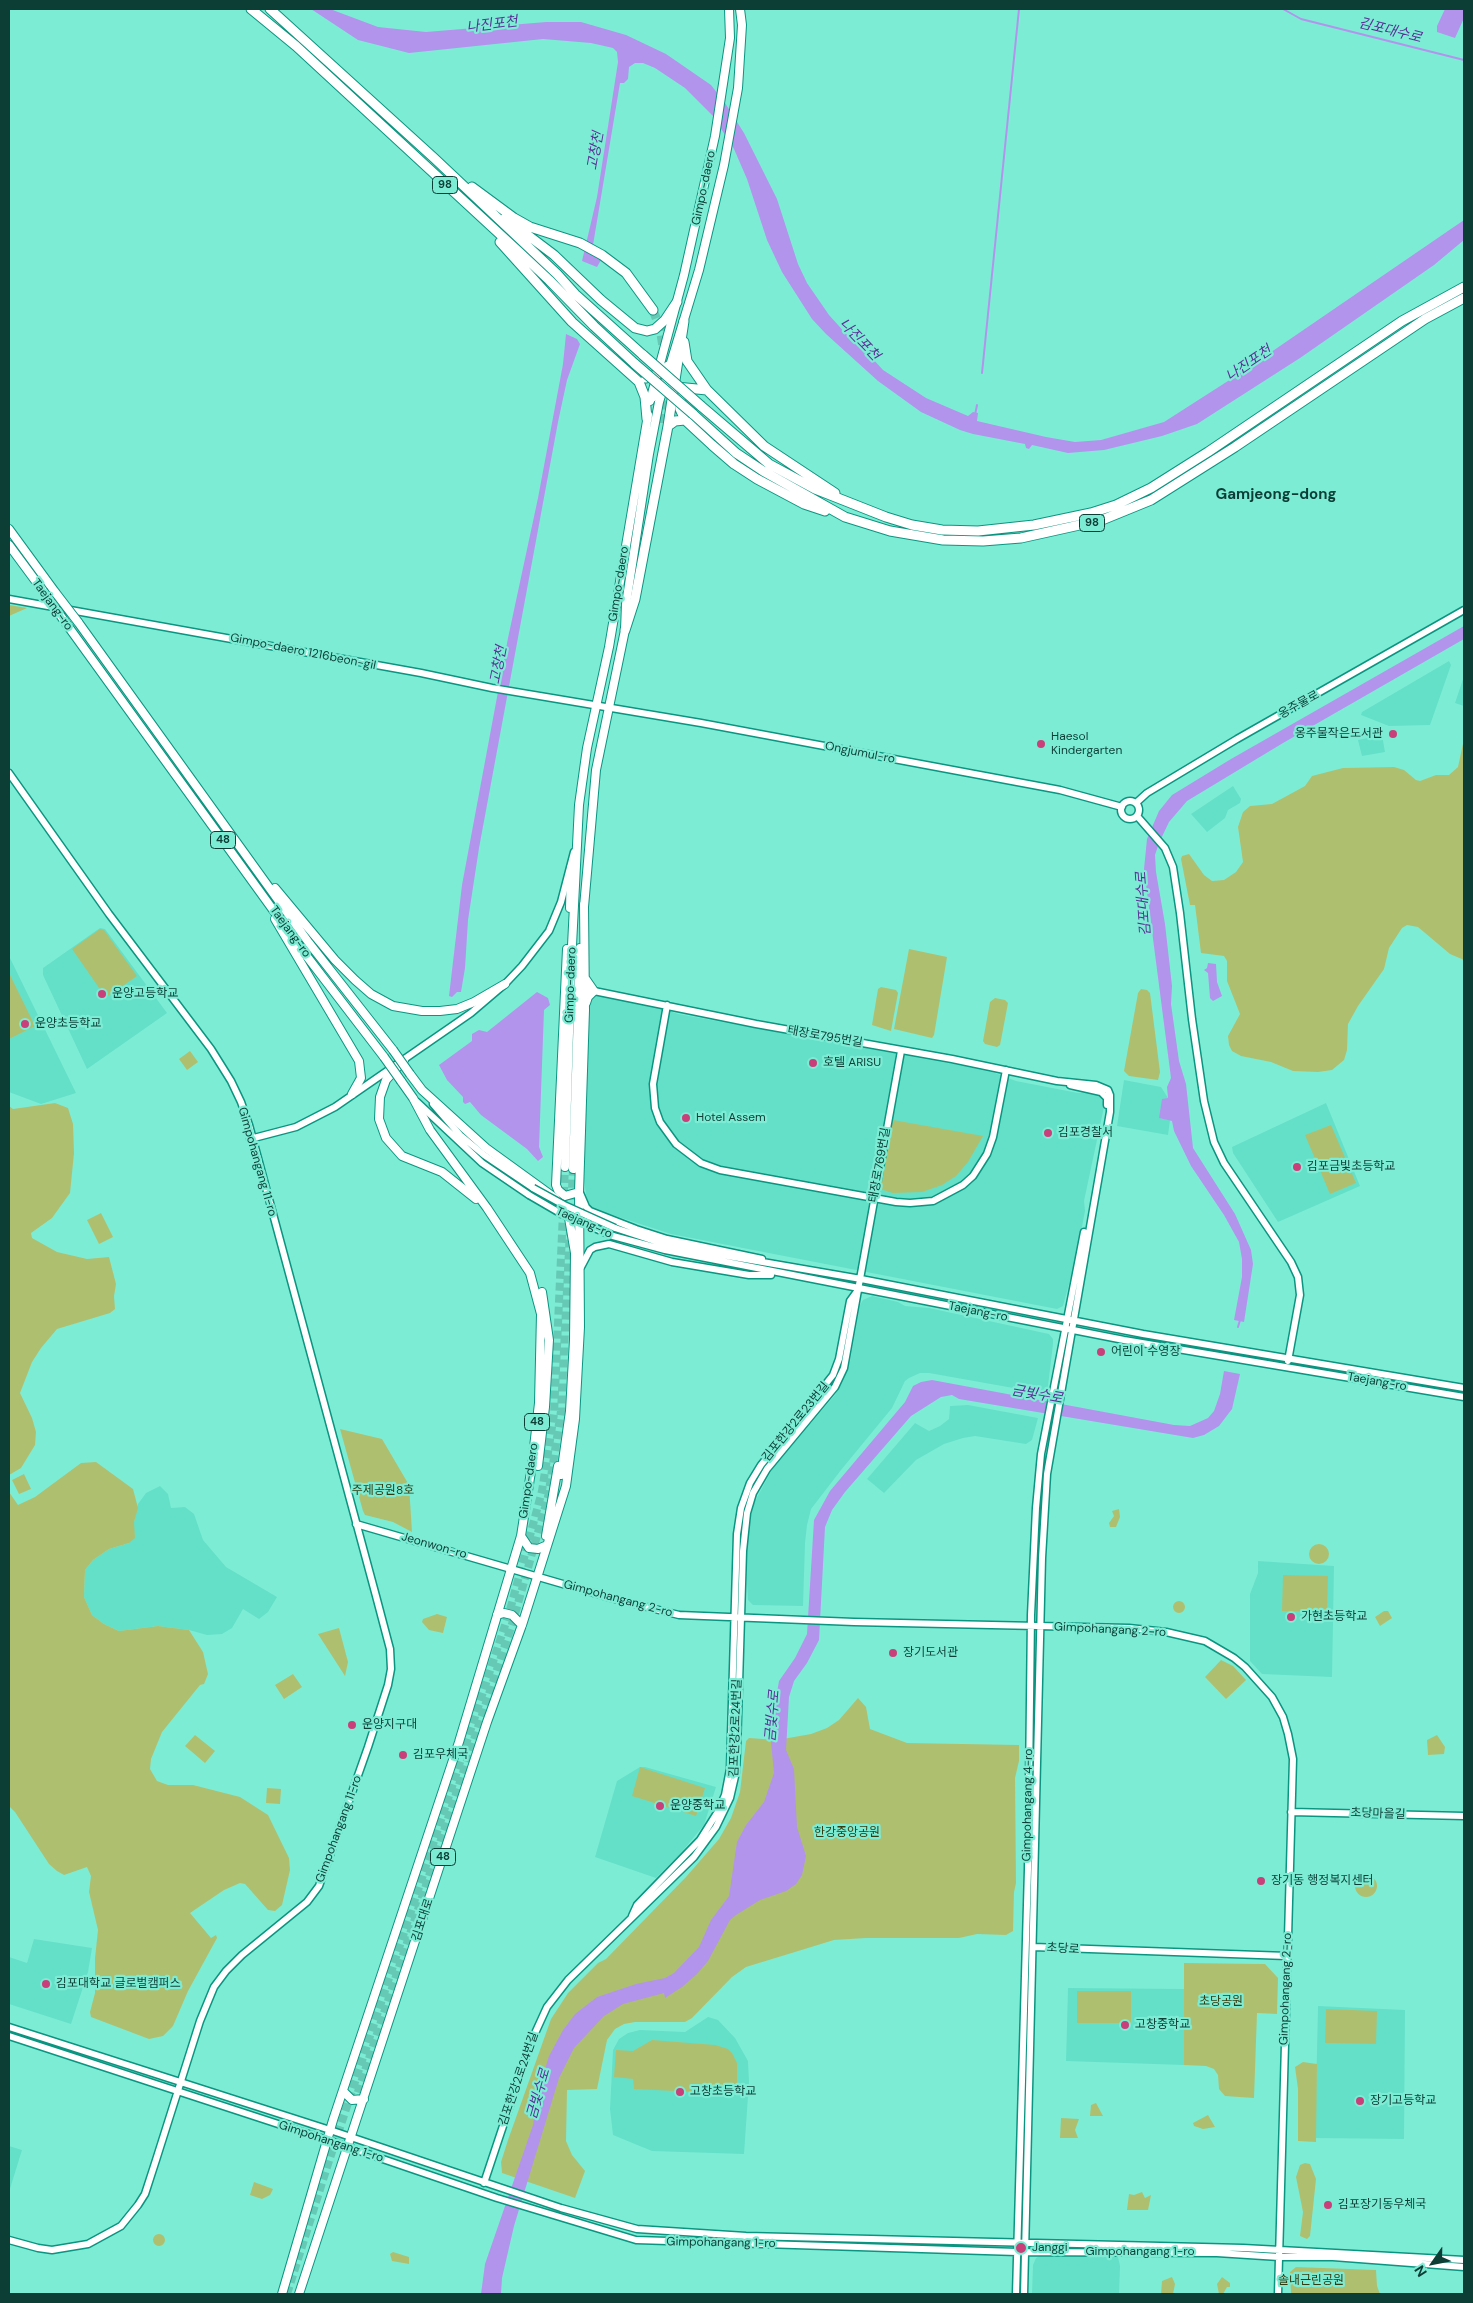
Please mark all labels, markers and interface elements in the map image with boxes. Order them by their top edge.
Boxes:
water label: 나진포천 [465,14,519,36]
water label: 김포대수로 [1357,15,1423,47]
water label: 고창천 [584,131,608,171]
street label: Gimpo-daero [689,149,719,227]
road number: 98 [432,176,458,194]
water label: 나진포천 [835,316,883,364]
water label: 나진포천 [1223,343,1275,385]
district label: Gamjeong-dong [1216,486,1336,504]
road number: 98 [1080,514,1104,532]
street label: Gimpo-daero [606,545,632,623]
street label: Taejang-ro [29,576,75,634]
street label: Gimpo-daero 1216beon-gil [229,631,377,673]
water label: 고창천 [487,644,511,686]
street label: 옹주물로 [1276,688,1322,722]
place label: 옹주물작은도서관 [1295,727,1383,741]
marker: 옹주물작은도서관 [1387,728,1399,740]
place label: Haesol Kindergarten [1051,730,1122,758]
marker: Haesol Kindergarten [1035,738,1047,750]
street label: Ongjumul-ro [824,739,896,767]
road number: 48 [210,832,236,848]
water label: 김포대수로 [1133,871,1155,937]
street label: Taejang-ro [267,903,313,961]
street label: Gimpo-daero [562,947,580,1023]
place label: 운양고등학교 [112,987,178,1001]
marker: 운양고등학교 [96,988,108,1000]
place label: 운양초등학교 [35,1017,101,1031]
marker: 운양초등학교 [19,1018,31,1030]
street label: 태장로795번길 [786,1023,864,1051]
place label: 호텔 ARISU [823,1056,881,1070]
marker: 호텔 ARISU [807,1057,819,1069]
street label: Gimpohangang 11-ro [235,1106,279,1218]
place label: Hotel Assem [696,1111,766,1125]
marker: Hotel Assem [680,1112,692,1124]
street label: 태장로769번길 [866,1126,894,1204]
place label: 김포경찰서 [1058,1126,1113,1140]
marker: 김포경찰서 [1042,1127,1054,1139]
place label: 김포금빛초등학교 [1307,1160,1395,1174]
marker: 김포금빛초등학교 [1291,1161,1303,1173]
street label: Taejang-ro [554,1204,614,1242]
street label: Taejang-ro [947,1299,1009,1325]
place label: 어린이 수영장 [1111,1345,1180,1359]
marker: 어린이 수영장 [1095,1346,1107,1358]
street label: Taejang-ro [1346,1370,1408,1394]
street label: 김포한강2로23번길 [760,1379,832,1465]
water label: 금빛수로 [1010,1382,1064,1408]
road number: 48 [524,1414,550,1430]
street label: Gimpo-daero [517,1442,541,1520]
park label: 주제공원8호 [352,1484,414,1498]
street label: Jeonwon-ro [400,1530,468,1562]
street label: Gimpohangang 2-ro [562,1578,674,1620]
place label: 가현초등학교 [1301,1610,1367,1624]
marker: 가현초등학교 [1285,1611,1297,1623]
street label: Gimpohangang 2-ro [1054,1620,1166,1640]
place label: 장기도서관 [903,1646,958,1660]
marker: 장기도서관 [887,1647,899,1659]
street label: 김포한강2로24번길 [727,1679,745,1777]
water label: 금빛수로 [762,1690,784,1742]
place label: 운양지구대 [362,1718,417,1732]
marker: 운양지구대 [346,1719,358,1731]
place label: 김포우체국 [413,1748,468,1762]
marker: 김포우체국 [397,1749,409,1761]
street label: Gimpohangang 4-ro [1020,1749,1036,1861]
street label: Gimpohangang 11-ro [313,1773,365,1885]
place label: 운양중학교 [670,1799,725,1813]
marker: 운양중학교 [654,1800,666,1812]
street label: 초당마을길 [1350,1806,1406,1822]
park label: 한강중앙공원 [814,1826,880,1840]
road number: 48 [430,1848,456,1865]
place label: 장기동 행정복지센터 [1271,1874,1374,1888]
marker: 장기동 행정복지센터 [1255,1875,1267,1887]
street label: 김포대로 [409,1897,437,1943]
street label: Gimpohangang 2-ro [1277,1933,1295,2045]
street label: 초당로 [1046,1941,1080,1957]
place label: 김포대학교 글로벌캠퍼스 [56,1977,181,1991]
marker: 김포대학교 글로벌캠퍼스 [40,1978,52,1990]
park label: 초당공원 [1199,1995,1243,2009]
place label: 고창중학교 [1135,2018,1190,2032]
marker: 고창중학교 [1119,2019,1131,2031]
street label: 김포한강2로24번길 [496,2030,542,2128]
water label: 금빛수로 [524,2067,554,2121]
place label: 고창초등학교 [690,2085,756,2099]
marker: 고창초등학교 [674,2086,686,2098]
place label: 장기고등학교 [1370,2094,1436,2108]
marker: 장기고등학교 [1354,2095,1366,2107]
street label: Gimpohangang 1-ro [277,2118,385,2166]
place label: 김포장기동우체국 [1338,2198,1426,2212]
marker: 김포장기동우체국 [1322,2199,1334,2211]
street label: Gimpohangang 1-ro [666,2235,776,2251]
north arrow [1408,2238,1458,2288]
marker: Janggi [1014,2241,1028,2255]
place label: Janggi [1032,2241,1068,2255]
street label: Gimpohangang 1-ro [1085,2245,1195,2259]
text: N [1410,2262,1431,2280]
park label: 솔내근린공원 [1278,2274,1344,2288]

